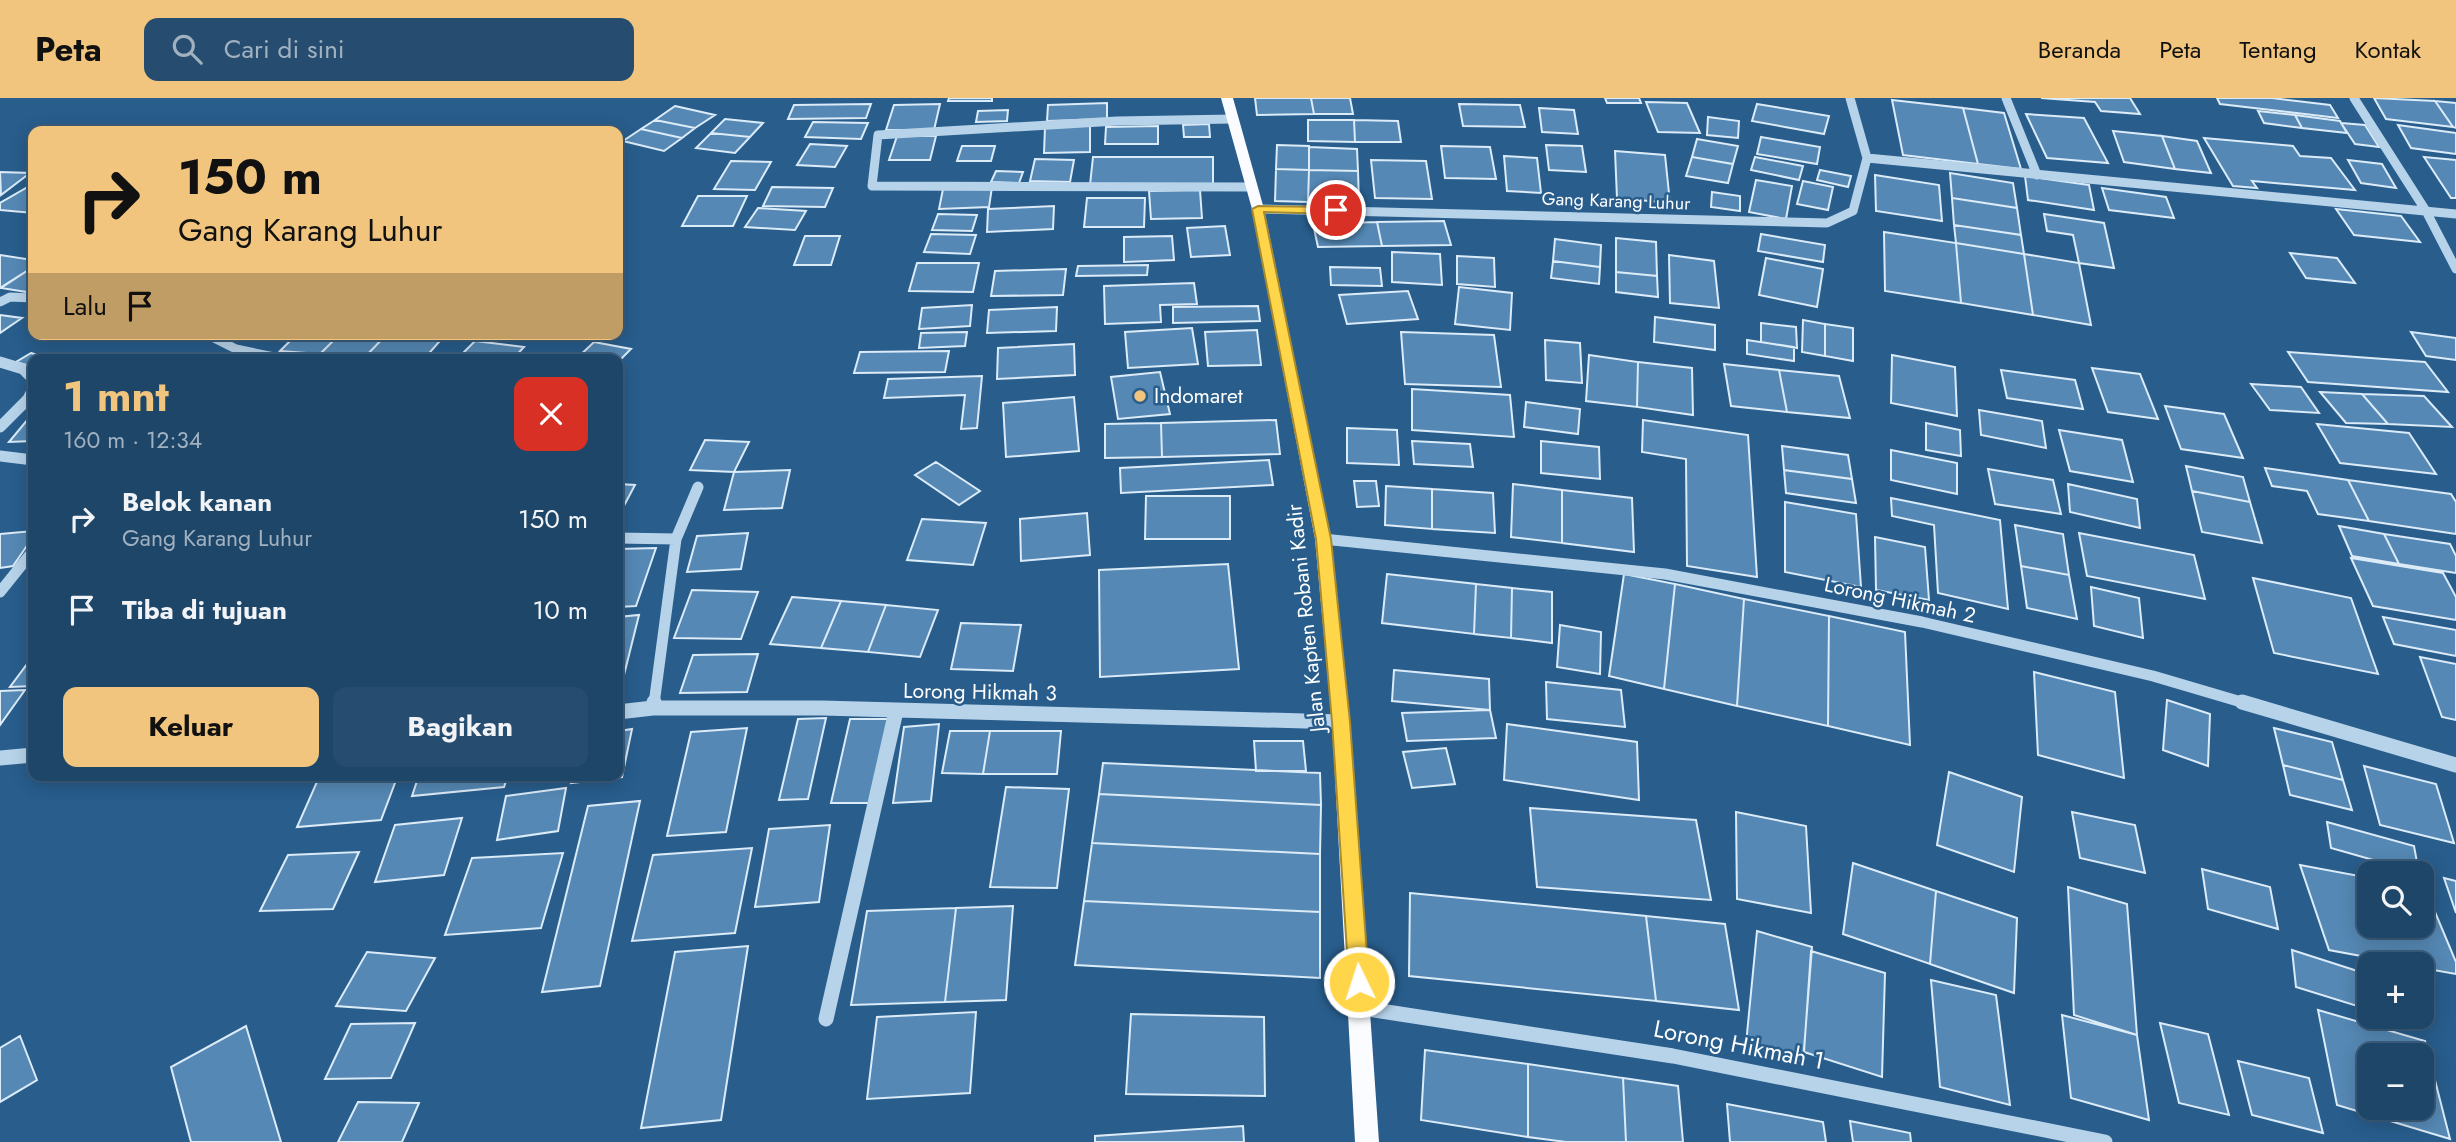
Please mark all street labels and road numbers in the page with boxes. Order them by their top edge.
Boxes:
street label: Gang Karang Luhur [1541,185,1692,217]
street label: Jalan Kapten Robani Kadir [1279,502,1333,737]
street label: Lorong Hikmah 2 [1822,569,1978,631]
street label: Lorong Hikmah 3 [903,676,1057,708]
street label: Lorong Hikmah 1 [1651,1011,1827,1078]

